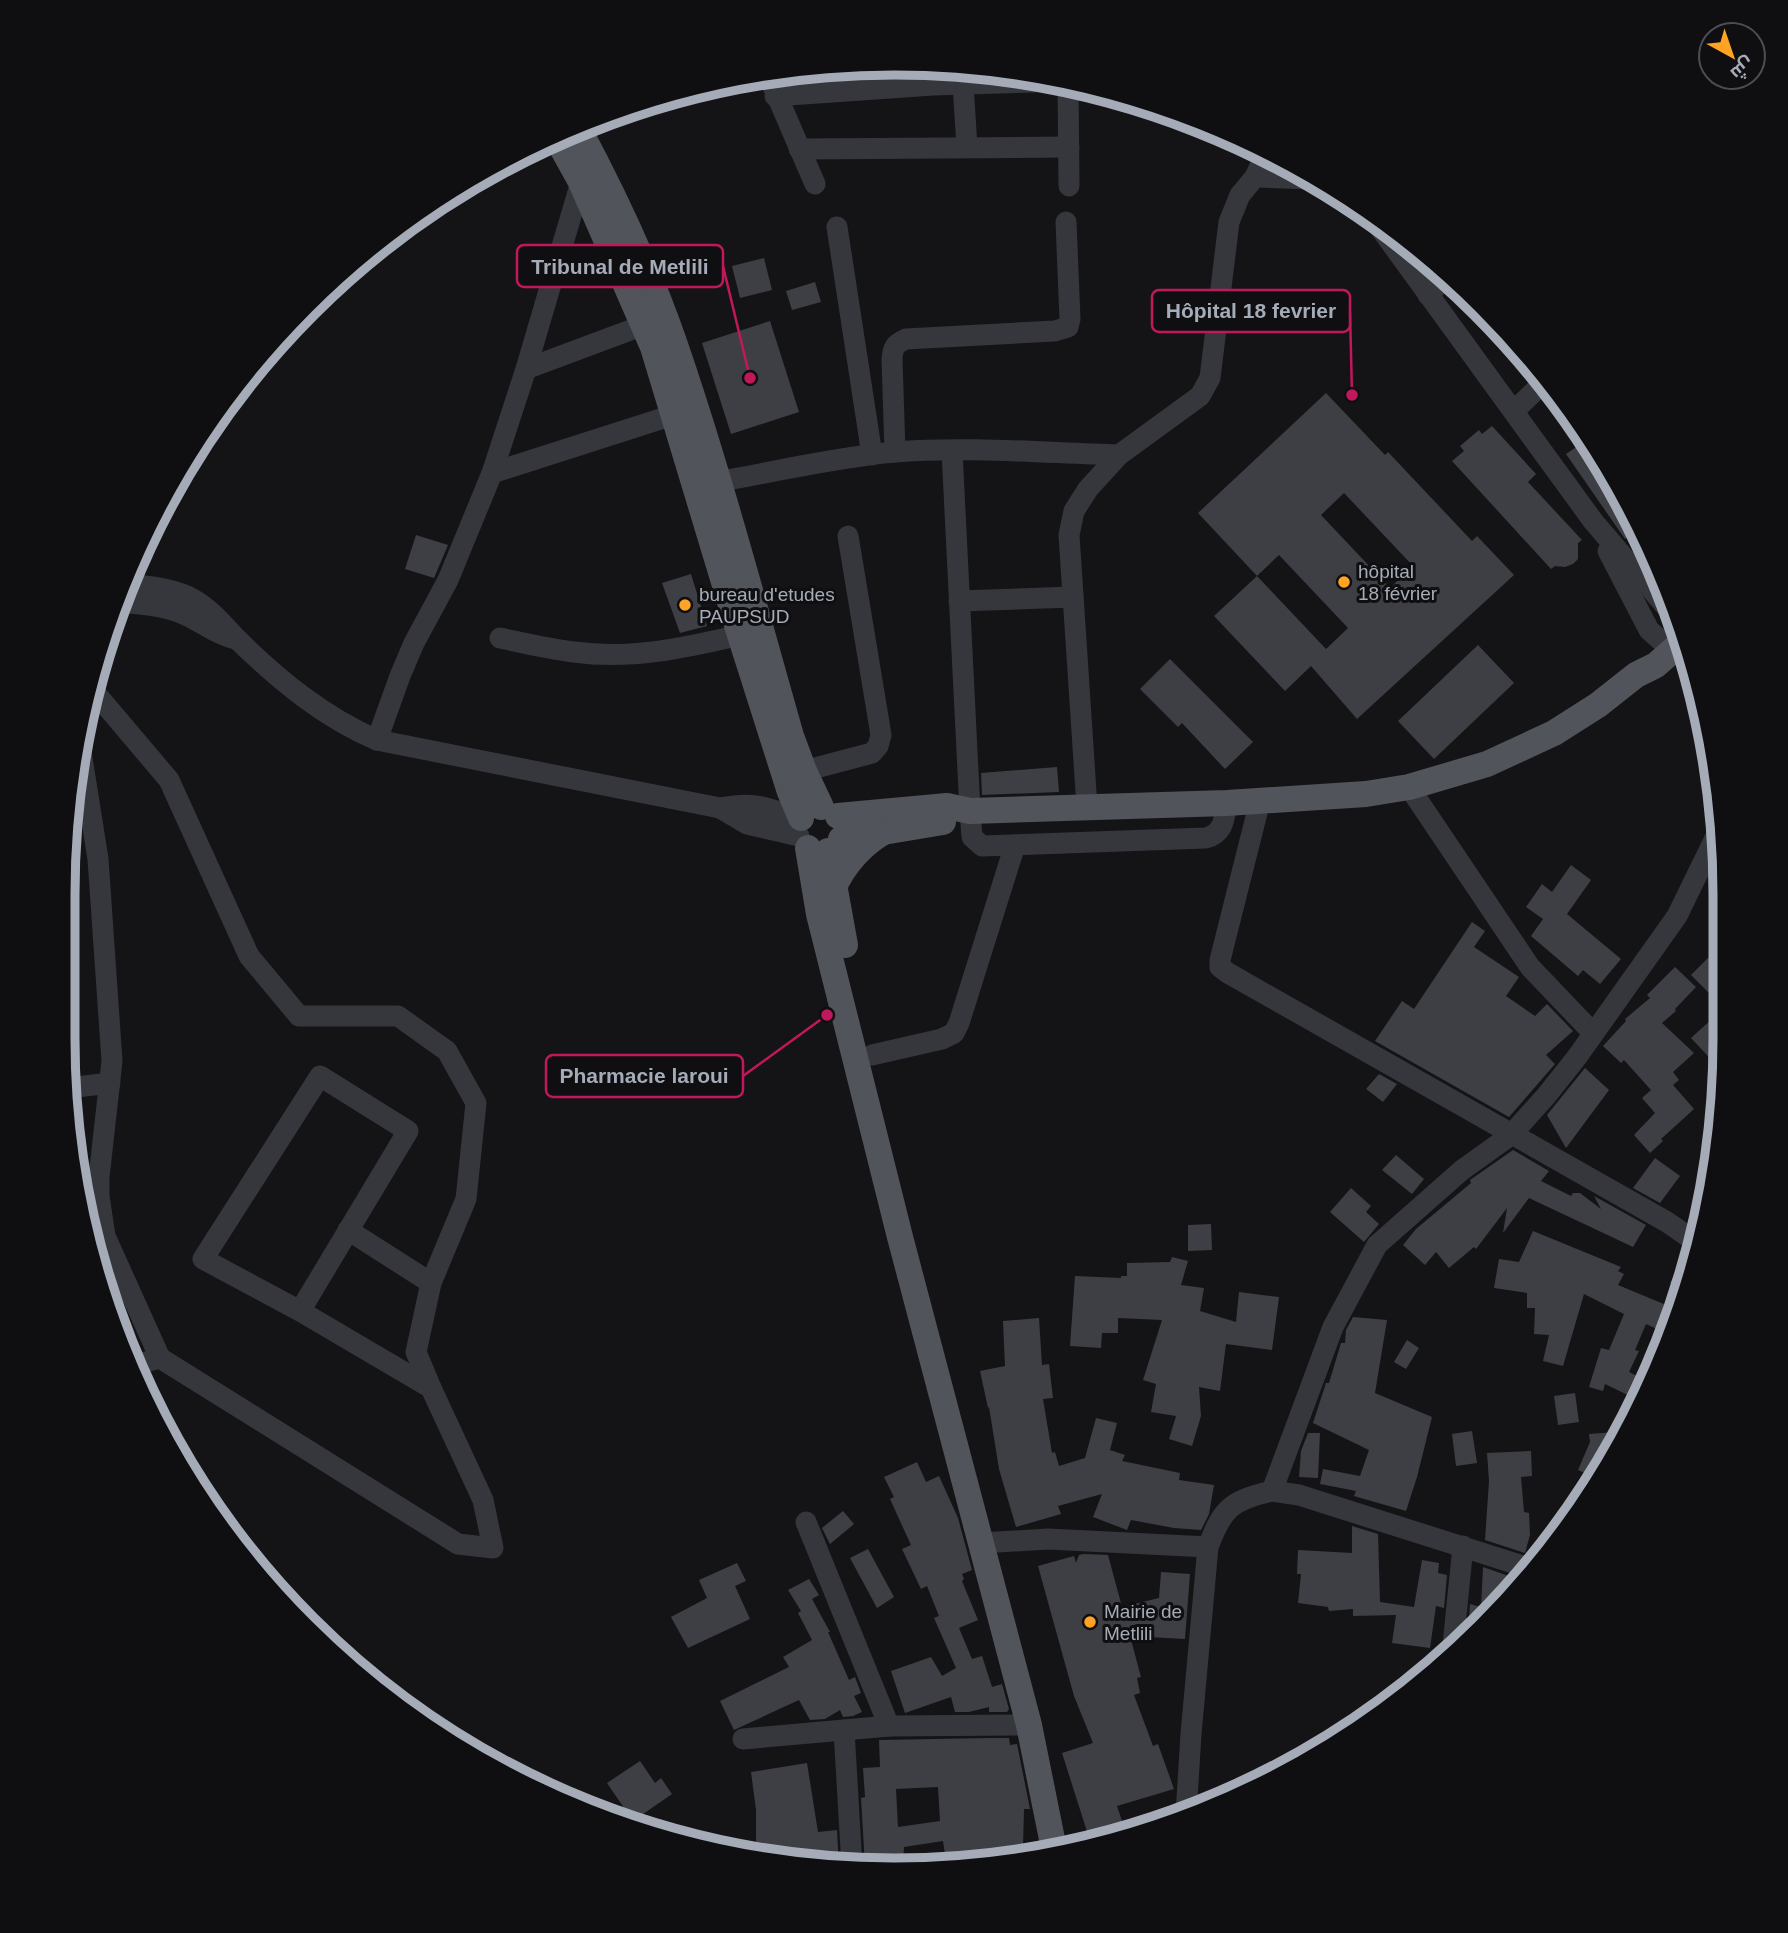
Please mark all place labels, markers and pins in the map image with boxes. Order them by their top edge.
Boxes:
callout: Tribunal de Metlili [517,245,723,287]
callout: Hôpital 18 fevrier [1152,290,1350,332]
place label: hôpital 18 février [1358,561,1438,604]
marker: hôpital 18 février [1336,574,1352,590]
place label: bureau d'etudes PAUPSUD [699,584,835,627]
marker: bureau d'etudes PAUPSUD [677,597,693,613]
callout: Pharmacie laroui [546,1055,743,1097]
place label: Mairie de Metlili [1104,1601,1182,1644]
marker: Mairie de Metlili [1082,1614,1098,1630]

